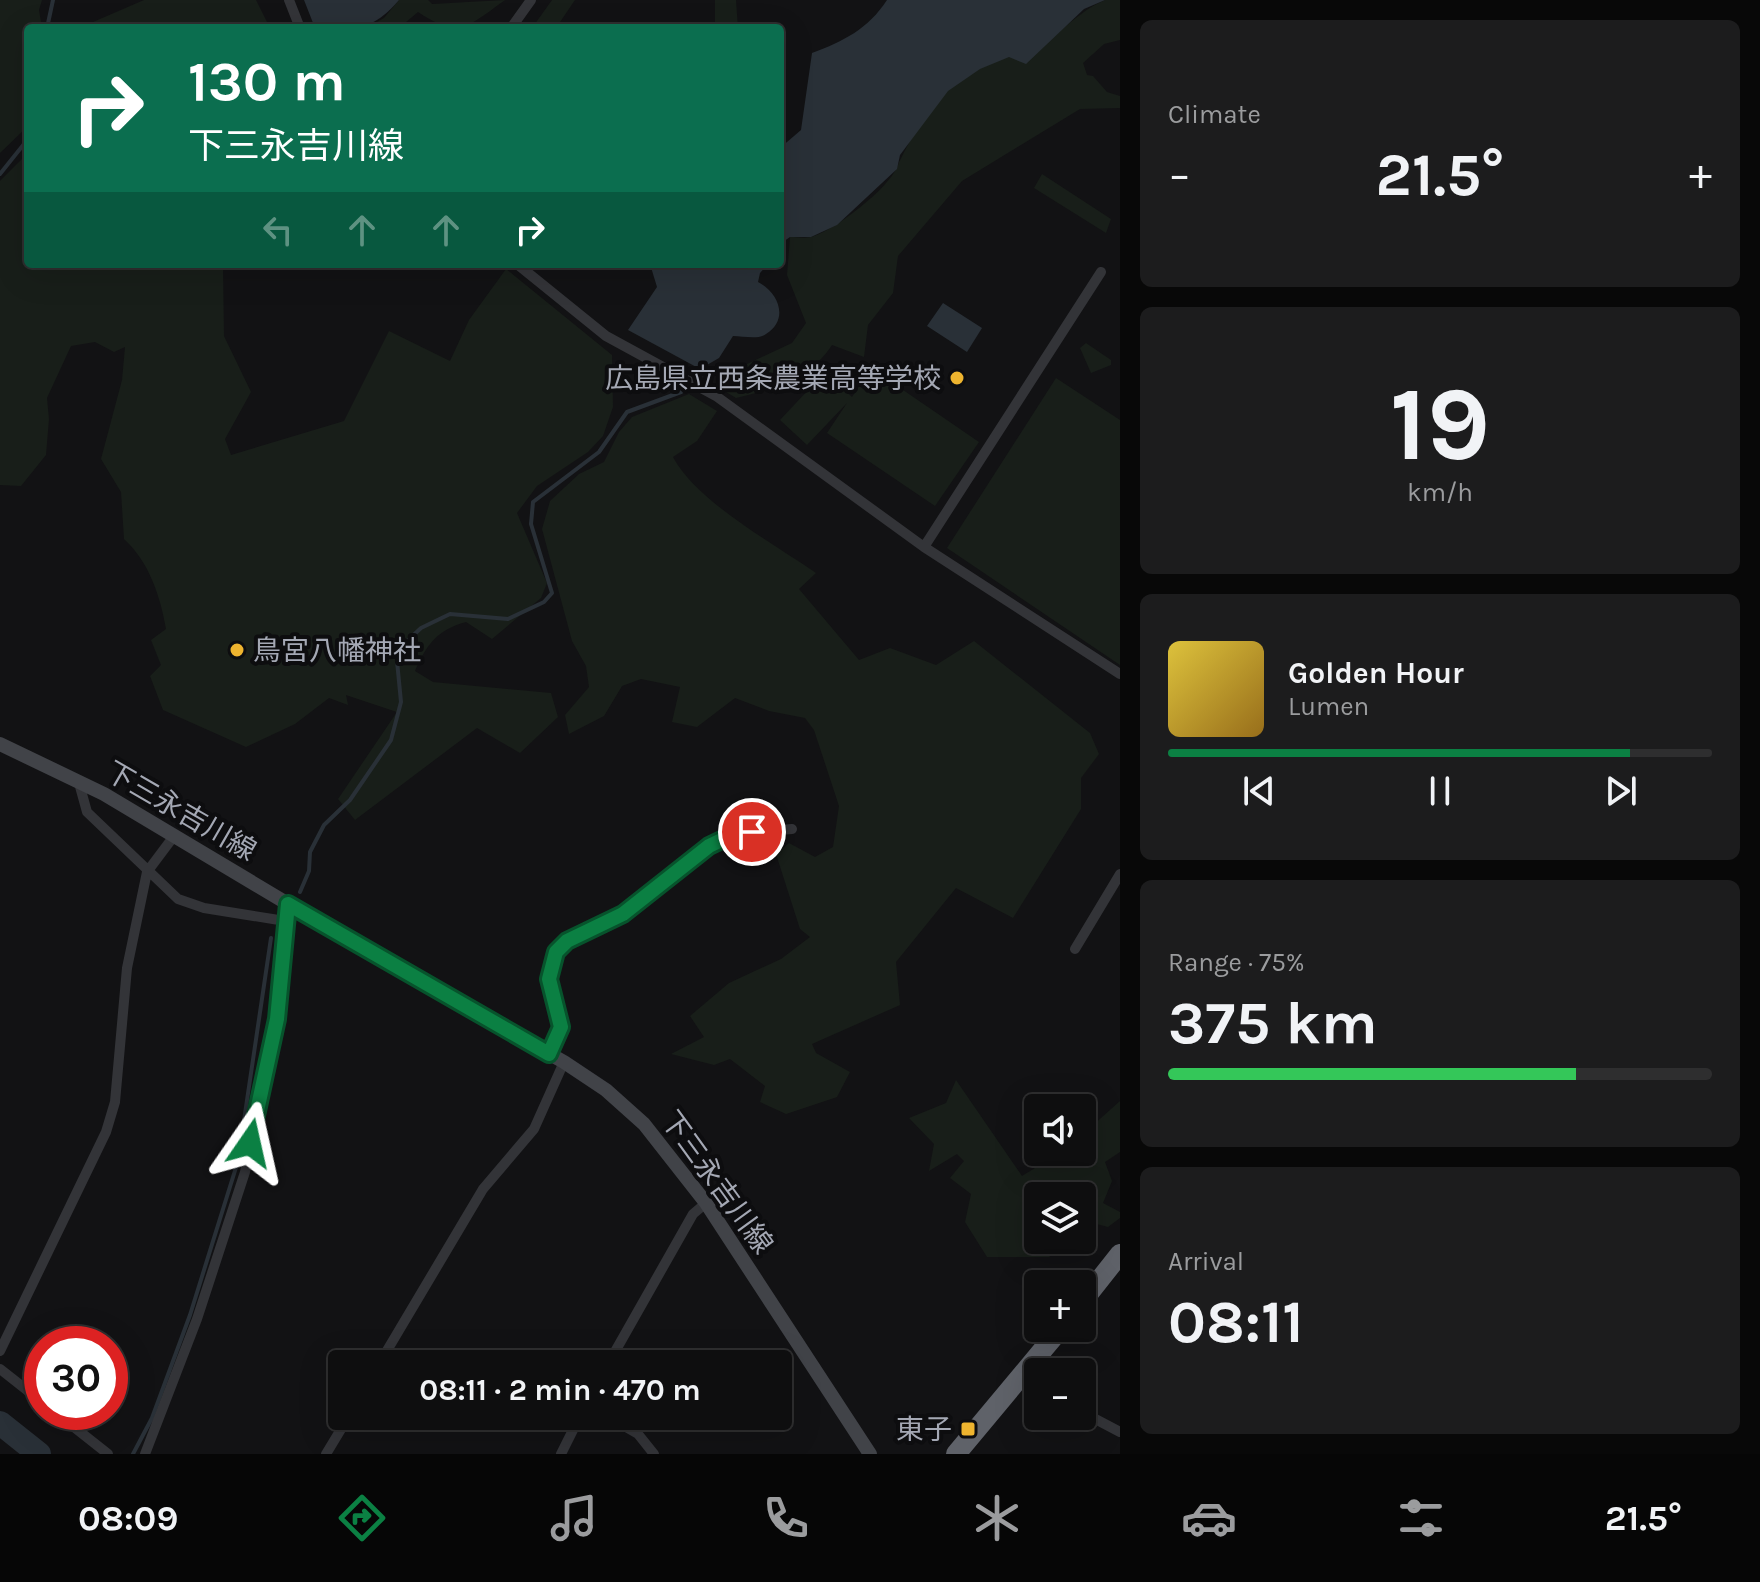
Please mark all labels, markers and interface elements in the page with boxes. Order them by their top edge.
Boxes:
text: 130 m [188,49,346,114]
icon: right [56,56,160,160]
text: Climate [1168,99,1261,130]
text: 下三永吉川線 [188,125,404,167]
text: 21.5° [1376,140,1504,210]
text: − [1168,149,1191,200]
text: + [1689,149,1712,200]
icon: left [256,208,300,252]
icon: ahead [340,208,384,252]
icon: ahead [424,208,468,252]
icon: right [508,208,552,252]
place label: 広島県立西条農業高等学校 [605,362,941,395]
text: 19 [1390,364,1490,485]
marker: 広島県立西条農業高等学校 [948,369,966,387]
text: km/h [1407,477,1473,508]
place label: 鳥宮八幡神社 [253,634,421,667]
marker: 鳥宮八幡神社 [228,641,246,659]
text: Golden Hour [1288,655,1464,691]
text: Lumen [1288,691,1369,722]
street label: 下三永吉川線 [100,755,262,867]
icon: previous [1237,769,1281,813]
icon: pause [1418,769,1462,813]
icon: next [1599,769,1643,813]
pin [718,798,786,866]
icon: arrive [730,810,774,854]
text: Range · 75% [1168,947,1305,978]
text: 375 km [1168,988,1378,1058]
map controls [1024,1094,1096,1430]
button: sound [1024,1094,1096,1166]
position arrow [208,1101,292,1185]
street label: 下三永吉川線 [654,1104,780,1260]
button: layers [1024,1182,1096,1254]
text: Arrival [1168,1246,1244,1277]
button: + [1024,1270,1096,1342]
text: 08:11 [1168,1287,1304,1357]
speed limit sign: 30 [24,1326,128,1430]
button: − [1024,1358,1096,1430]
text: 08:11 · 2 min · 470 m [419,1372,701,1408]
place label: 東子 [896,1413,952,1446]
marker: 東子 [959,1420,977,1438]
icon: directions [334,1490,390,1546]
icon: music [546,1490,602,1546]
icon: phone [758,1490,814,1546]
icon: climate [969,1490,1025,1546]
icon: car [1181,1490,1237,1546]
icon: filters [1393,1490,1449,1546]
text: 08:09 [78,1497,178,1539]
text: 21.5° [1605,1497,1682,1539]

